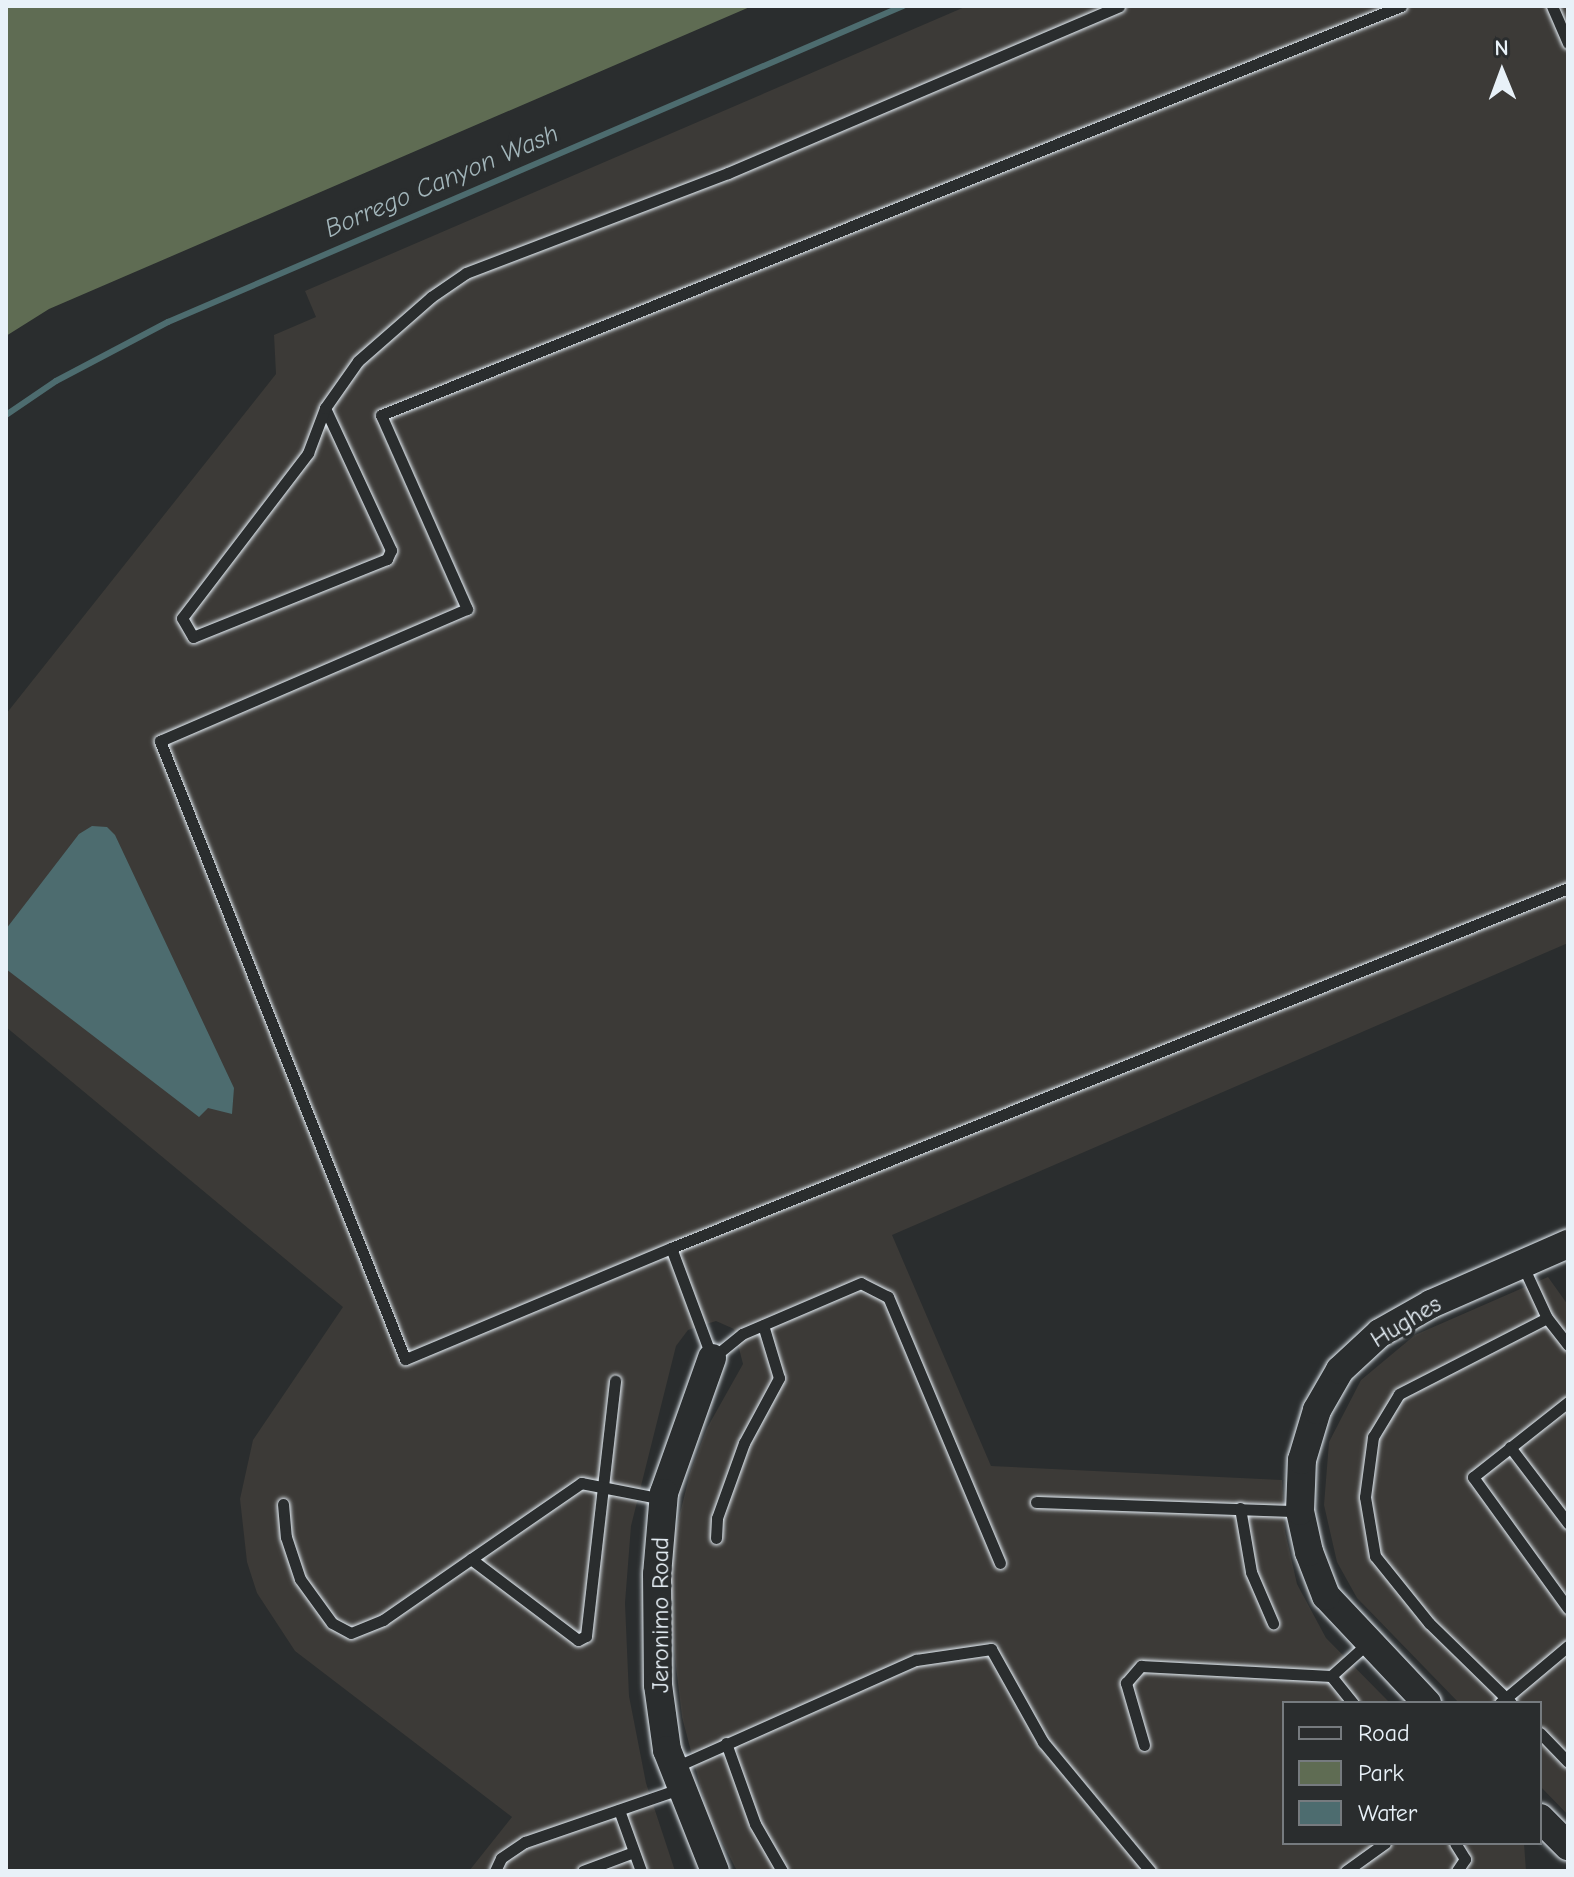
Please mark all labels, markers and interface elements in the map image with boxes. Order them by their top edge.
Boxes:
north arrow [1462,32,1542,112]
text: N [1494,35,1509,61]
water label: Borrego Canyon Wash [320,119,564,245]
street label: Hughes [1365,1290,1447,1354]
street label: Jeronimo Road [647,1537,675,1693]
legend [1282,1701,1542,1845]
text: Road [1358,1719,1410,1747]
text: Park [1358,1759,1404,1787]
text: Water [1358,1799,1417,1827]

